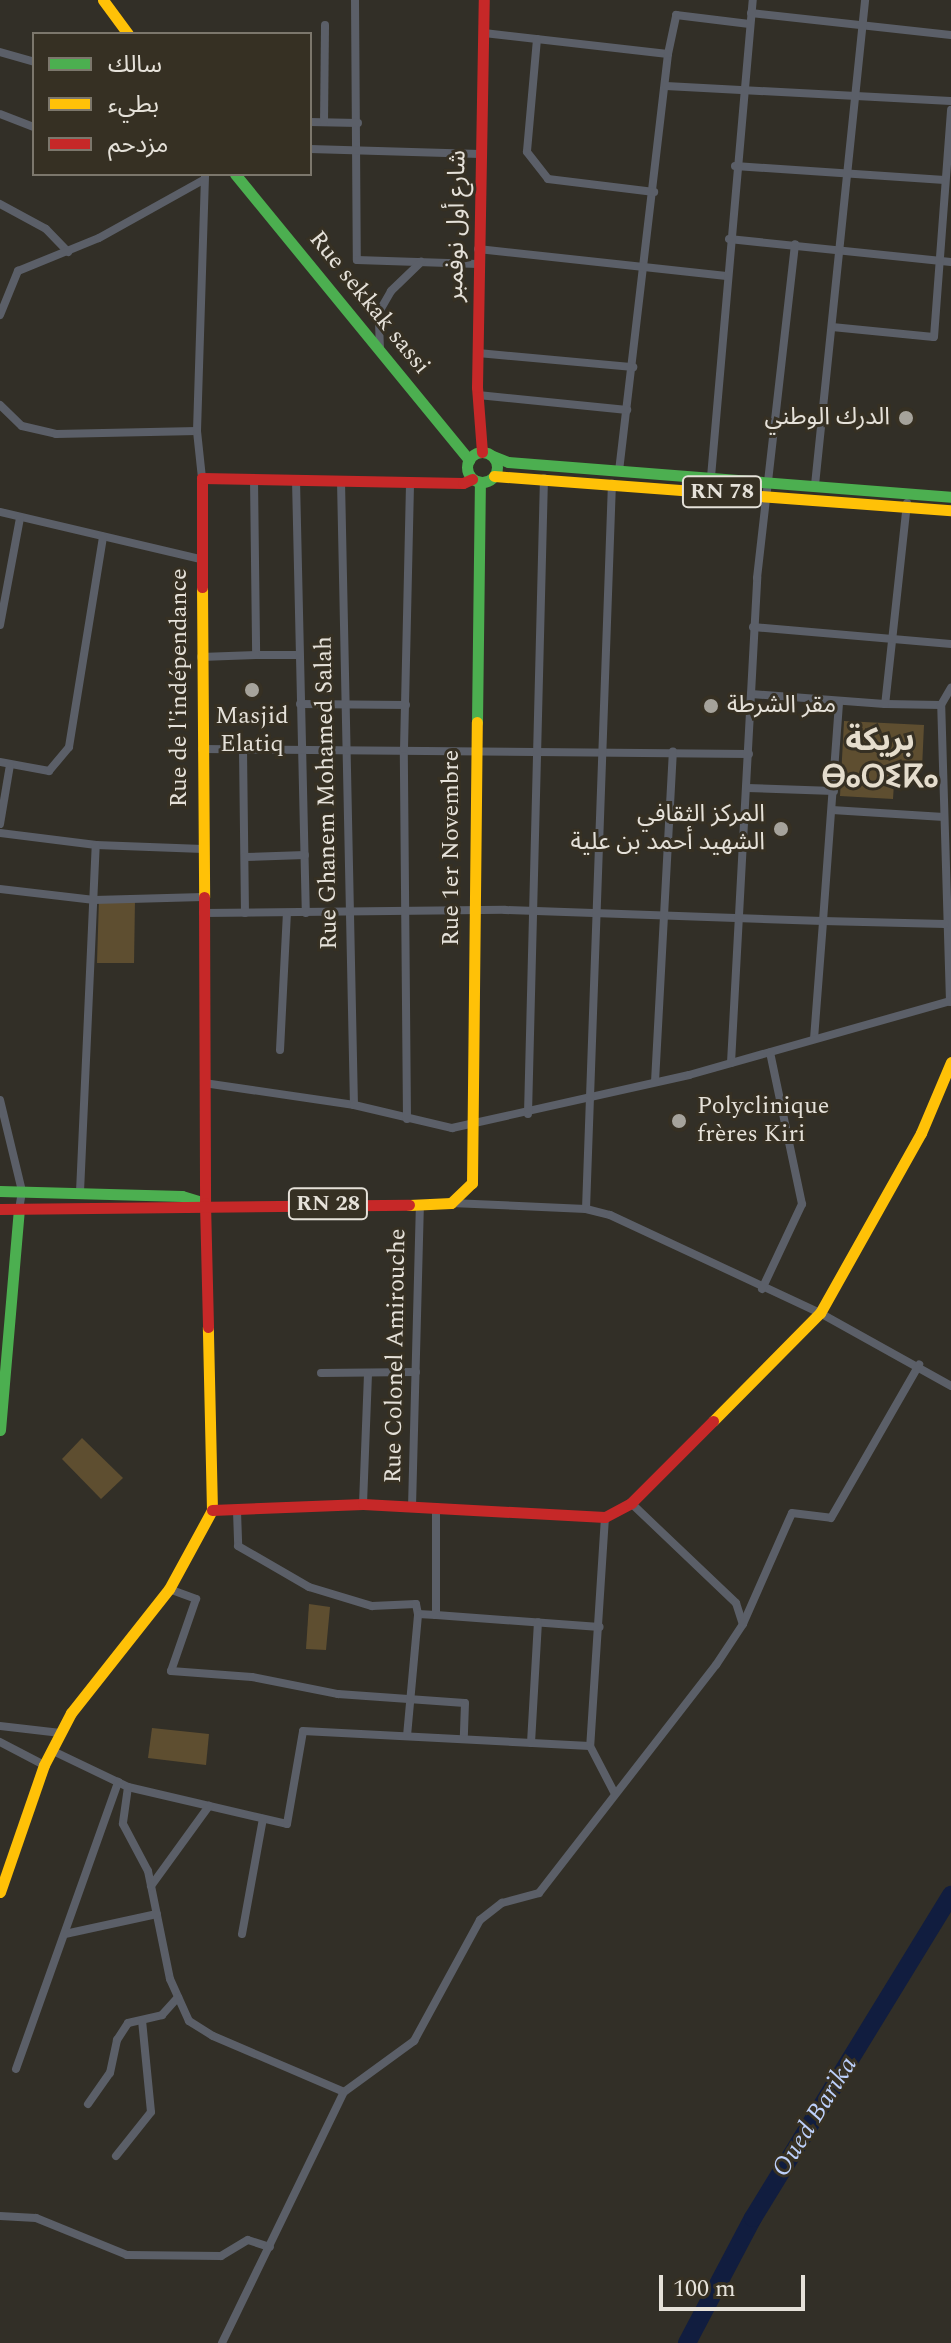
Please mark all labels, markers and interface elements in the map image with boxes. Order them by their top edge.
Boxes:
legend [32,32,312,176]
text: سالك [108,47,162,83]
text: بطيء [108,87,159,123]
text: مزدحم [108,127,168,163]
street label: شارع أول نوفمبر [441,150,473,302]
street label: Rue sekkak sassi [302,225,436,381]
place label: الدرك الوطني [764,404,890,432]
marker: الدرك الوطني [897,409,915,427]
road number: RN 78 [680,474,764,510]
street label: Rue de l'indépendance [166,568,194,808]
street label: Rue Ghanem Mohamed Salah [310,636,344,950]
marker: Masjid Elatiq [243,681,261,699]
place label: مقر الشرطة [727,692,836,720]
marker: مقر الشرطة [702,697,720,715]
place label: Masjid Elatiq [215,703,289,759]
district label: بريكة ⴱⴰⵔⵉⴽⴰ [821,723,939,798]
street label: Rue 1er Novembre [438,750,466,946]
place label: المركز الثقافي الشهيد أحمد بن علية [570,801,765,857]
marker: المركز الثقافي الشهيد أحمد بن علية [772,820,790,838]
place label: Polyclinique frères Kiri [697,1093,829,1149]
marker: Polyclinique frères Kiri [668,1110,690,1132]
road number: RN 28 [286,1186,370,1222]
street label: Rue Colonel Amirouche [379,1228,413,1484]
water label: Oued Barika [766,2051,864,2183]
scale bar [663,2259,809,2309]
text: 100 m [673,2271,736,2307]

